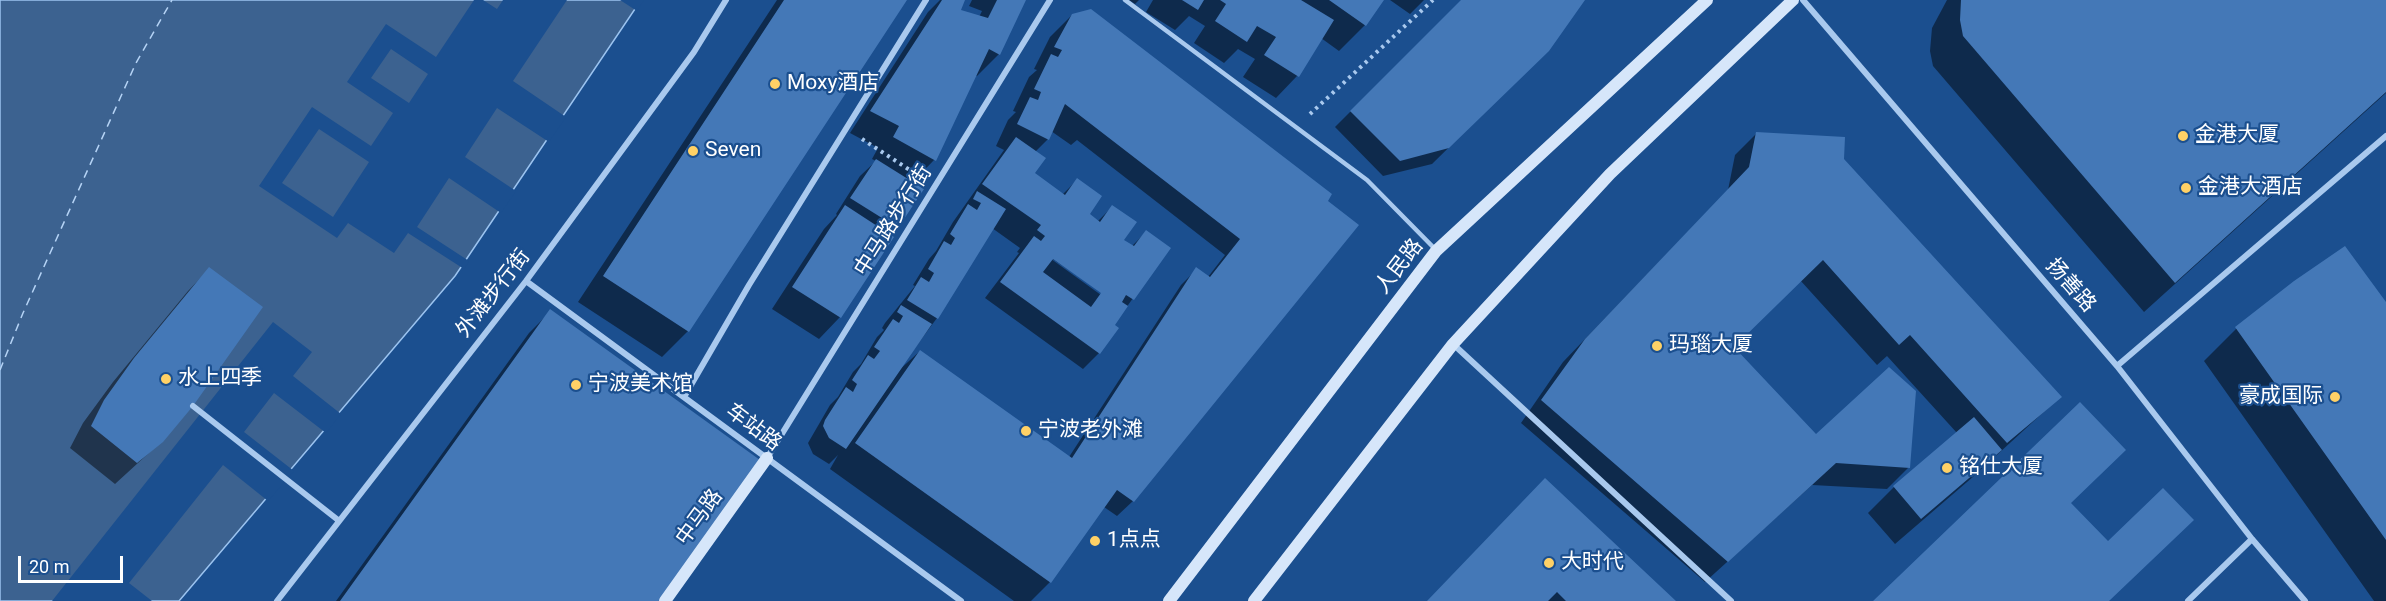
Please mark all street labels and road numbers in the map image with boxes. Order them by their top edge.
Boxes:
street label: 中马路步行街 [850,161,938,281]
street label: 人民路 [1371,234,1429,300]
street label: 外滩步行街 [452,245,536,343]
street label: 扬善路 [2040,254,2100,318]
street label: 车站路 [720,399,786,457]
street label: 中马路 [671,485,729,551]

